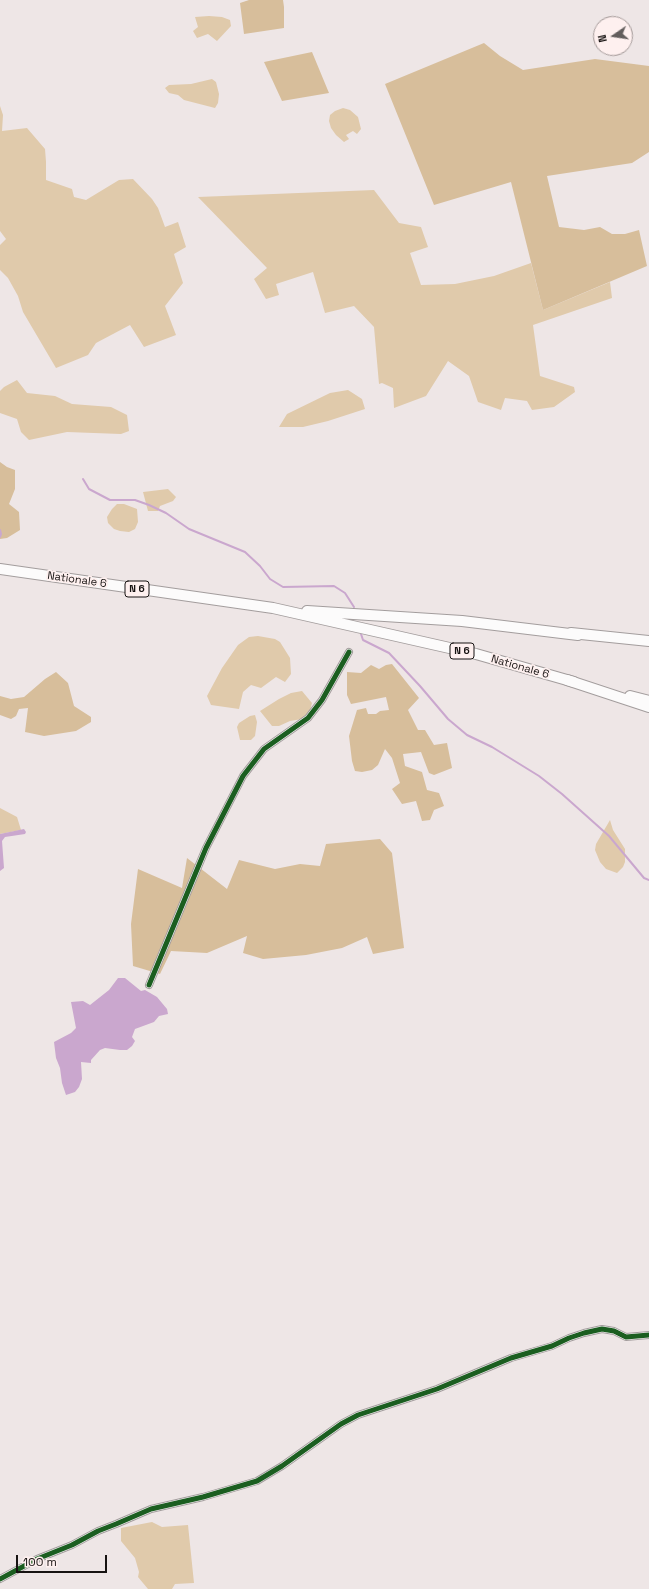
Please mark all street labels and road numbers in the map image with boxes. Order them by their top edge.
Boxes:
street label: Nationale 6 [47,569,107,591]
road number: N 6 [125,581,149,597]
road number: N 6 [450,643,474,659]
street label: Nationale 6 [490,652,550,682]

